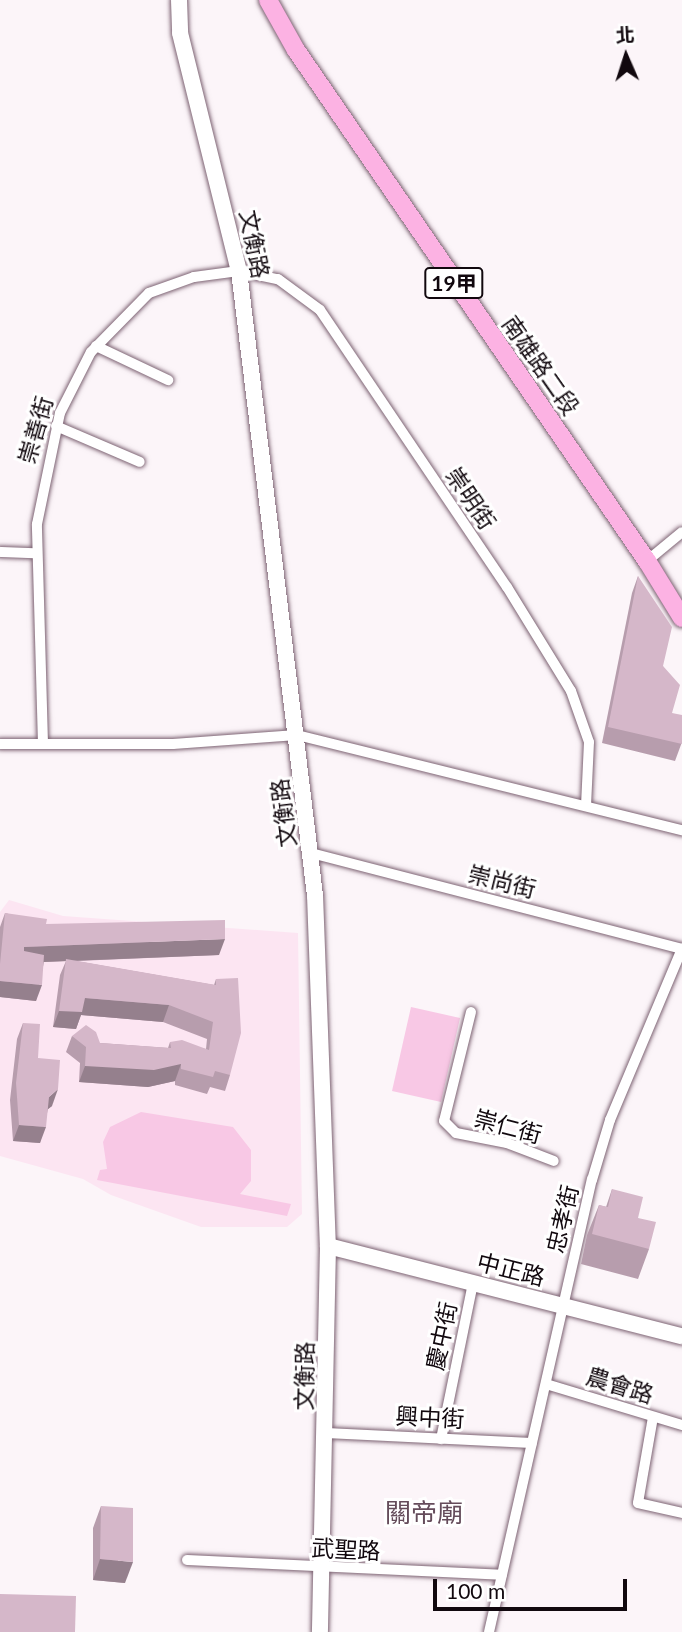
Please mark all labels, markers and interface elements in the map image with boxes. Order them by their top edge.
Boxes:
north arrow [591,21,661,91]
text: 北 [615,23,635,47]
street label: 文衡路 [235,208,275,280]
road number: 19甲 [424,266,484,300]
street label: 南雄路二段 [497,310,585,420]
street label: 崇善街 [12,393,58,467]
street label: 崇明街 [440,462,502,534]
street label: 文衡路 [265,777,301,849]
street label: 崇尚街 [465,859,539,903]
street label: 崇仁街 [471,1104,545,1148]
street label: 忠孝街 [541,1182,583,1256]
street label: 中正路 [474,1247,548,1291]
street label: 慶中街 [420,1299,462,1373]
street label: 文衡路 [290,1341,318,1411]
street label: 農會路 [583,1362,657,1408]
street label: 興中街 [395,1401,465,1433]
district label: 關帝廟 [385,1497,463,1529]
street label: 武聖路 [311,1533,381,1565]
scale bar [437,1566,631,1610]
text: 100 m [446,1578,505,1603]

